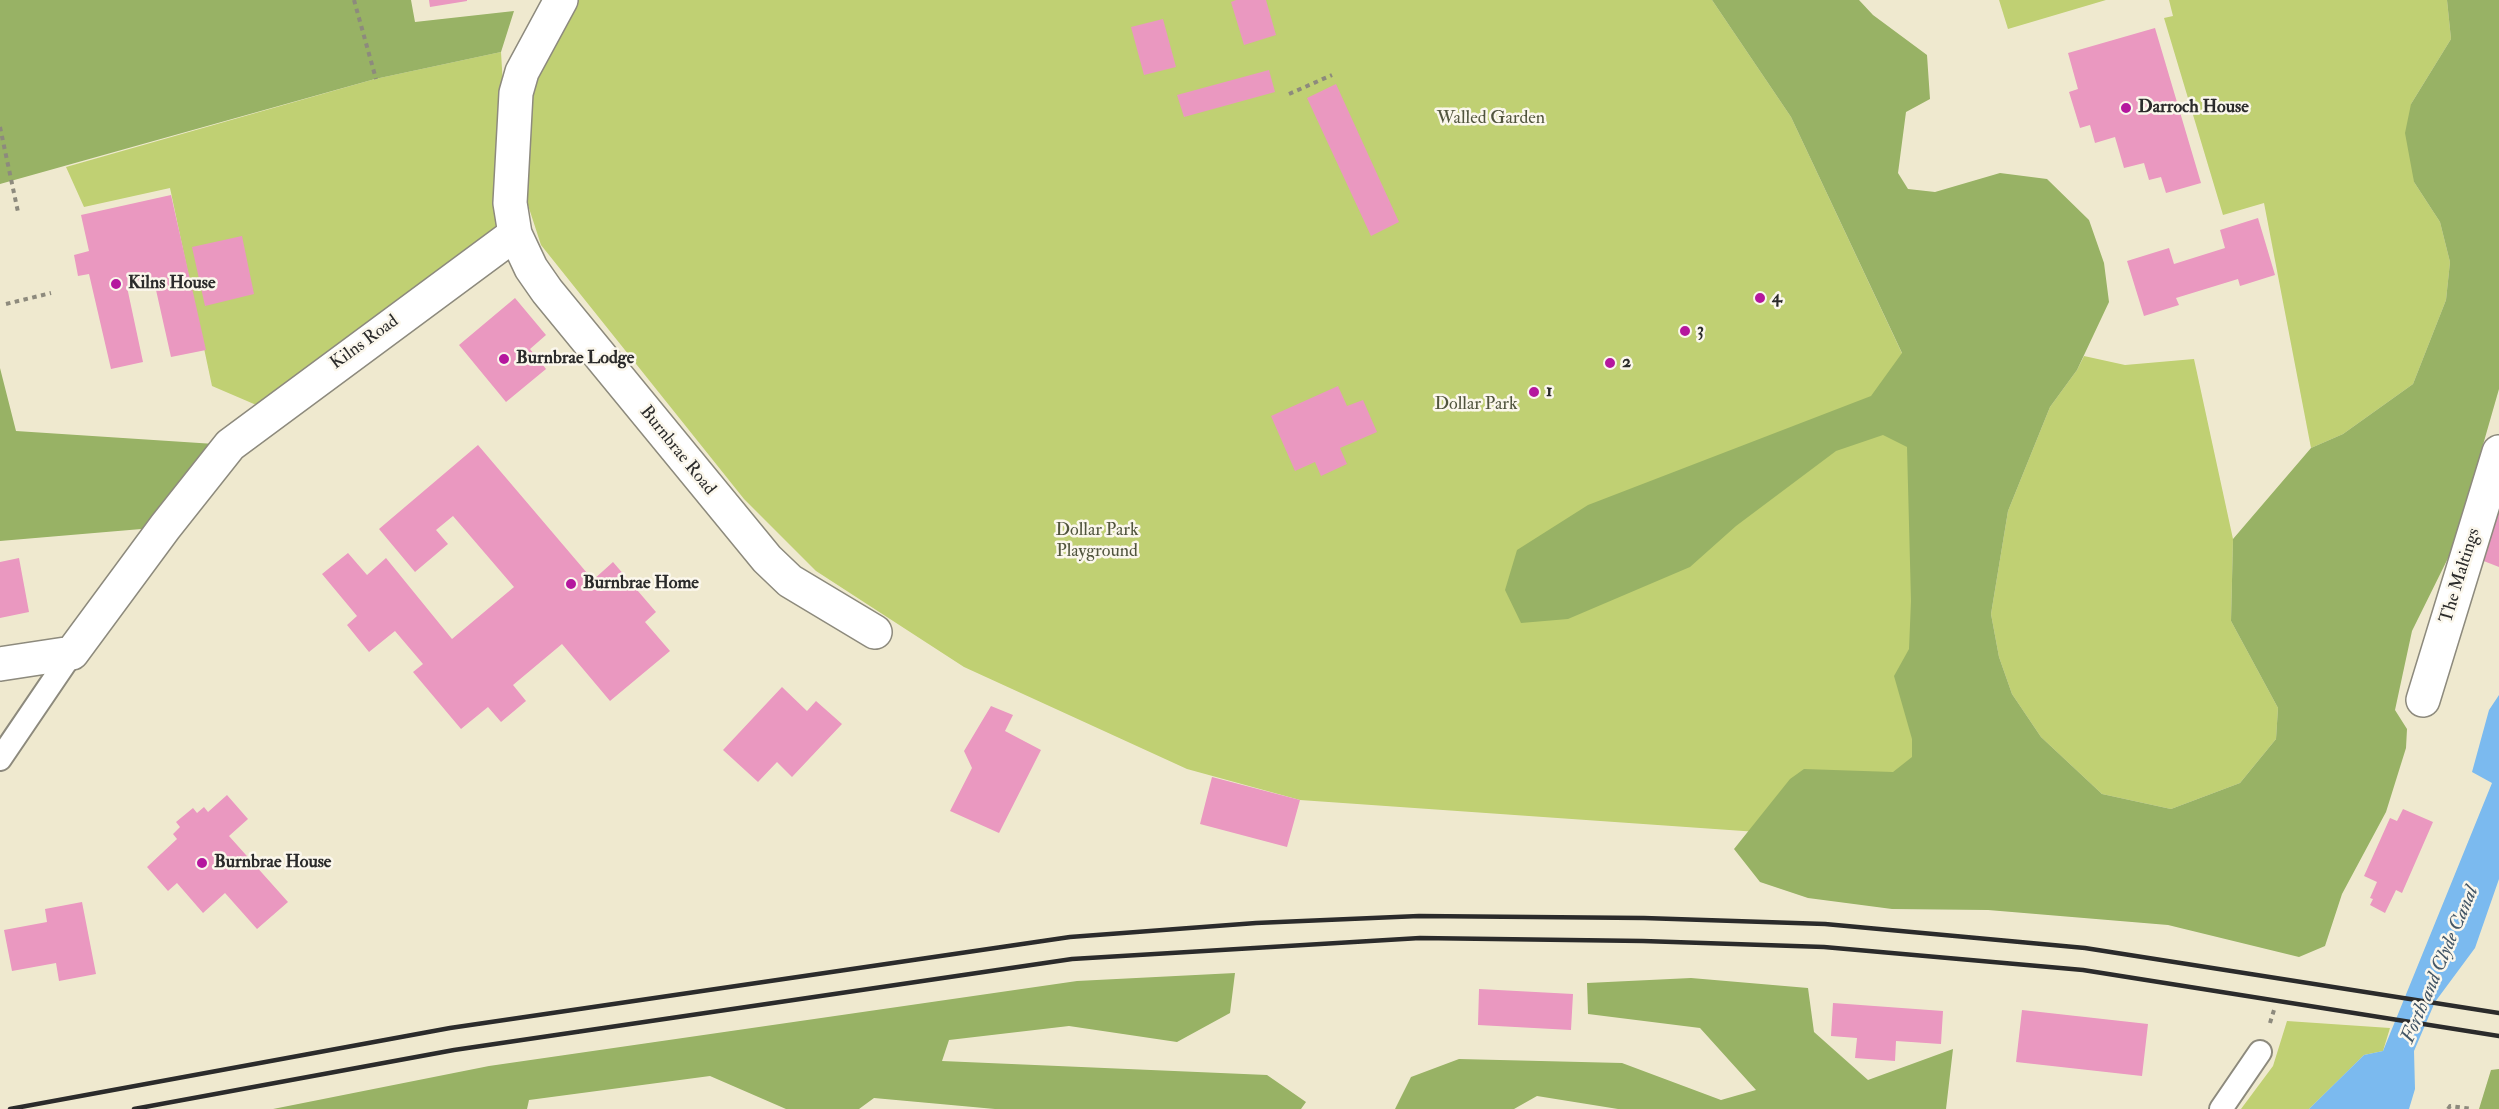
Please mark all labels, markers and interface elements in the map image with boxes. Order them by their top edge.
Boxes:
place label: Darroch House [2138,97,2249,119]
marker: Darroch House [2119,101,2133,115]
park label: Walled Garden [1437,108,1545,130]
place label: Kilns House [128,273,215,295]
marker: Kilns House [109,277,123,291]
place label: 4 [1772,287,1782,309]
marker: 4 [1753,291,1767,305]
street label: Kilns Road [327,311,403,375]
place label: 3 [1697,320,1704,342]
marker: 3 [1678,324,1692,338]
place label: Burnbrae Lodge [516,348,634,370]
marker: Burnbrae Lodge [497,352,511,366]
place label: 2 [1622,352,1631,374]
marker: 2 [1603,356,1617,370]
place label: 1 [1546,381,1552,403]
marker: 1 [1527,385,1541,399]
park label: Dollar Park [1434,394,1518,416]
street label: Burnbrae Road [634,402,720,500]
park label: Dollar Park Playground [1055,520,1139,562]
street label: The Maltings [2436,526,2486,626]
place label: Burnbrae Home [583,573,699,595]
marker: Burnbrae Home [564,577,578,591]
place label: Burnbrae House [214,852,331,874]
marker: Burnbrae House [195,856,209,870]
water label: Forth and Clyde Canal [2397,883,2485,1047]

